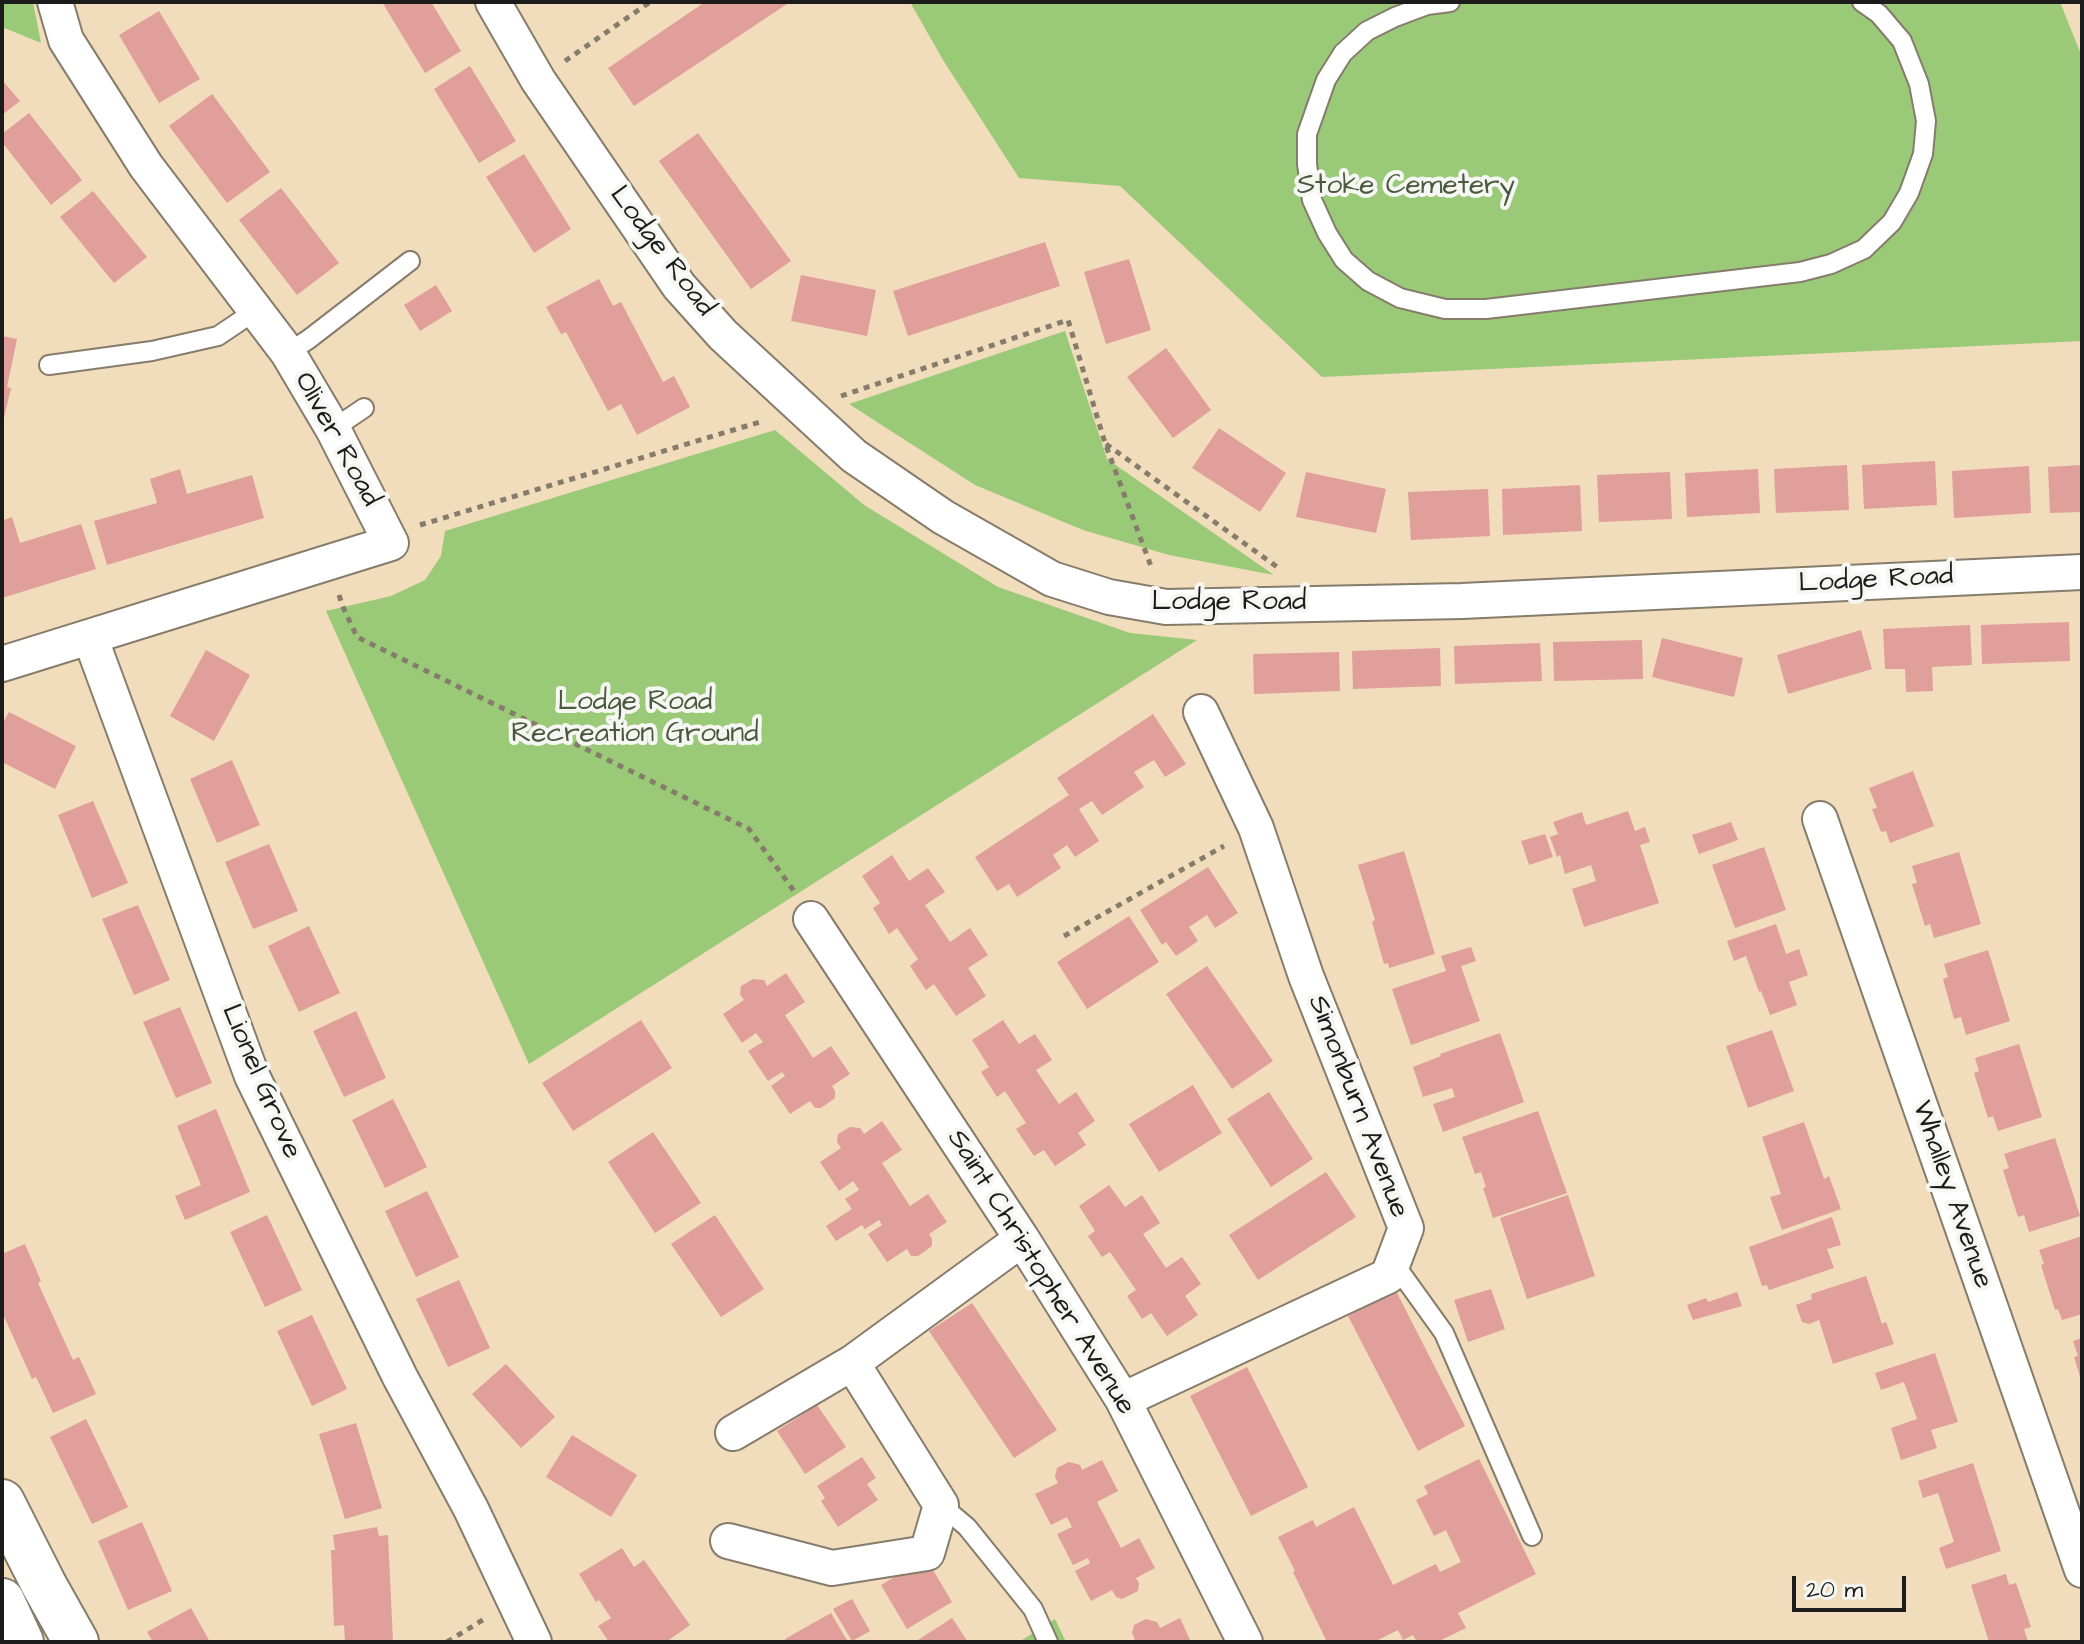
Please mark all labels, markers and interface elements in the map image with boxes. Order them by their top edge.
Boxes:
park label: Stoke Cemetery [1297,170,1515,204]
street label: Lodge Road [601,180,721,324]
street label: Oliver Road [285,367,387,513]
street label: Lodge Road [1798,560,1954,602]
street label: Lodge Road [1152,586,1306,620]
park label: Lodge Road Recreation Ground [511,686,759,752]
street label: Simonburn Avenue [1299,991,1415,1223]
street label: Lionel Grove [212,1000,308,1164]
street label: Whalley Avenue [1903,1097,1999,1293]
street label: Saint Christopher Avenue [938,1124,1142,1422]
scale bar [1796,1560,1910,1610]
text: 20 m [1806,1573,1863,1607]

